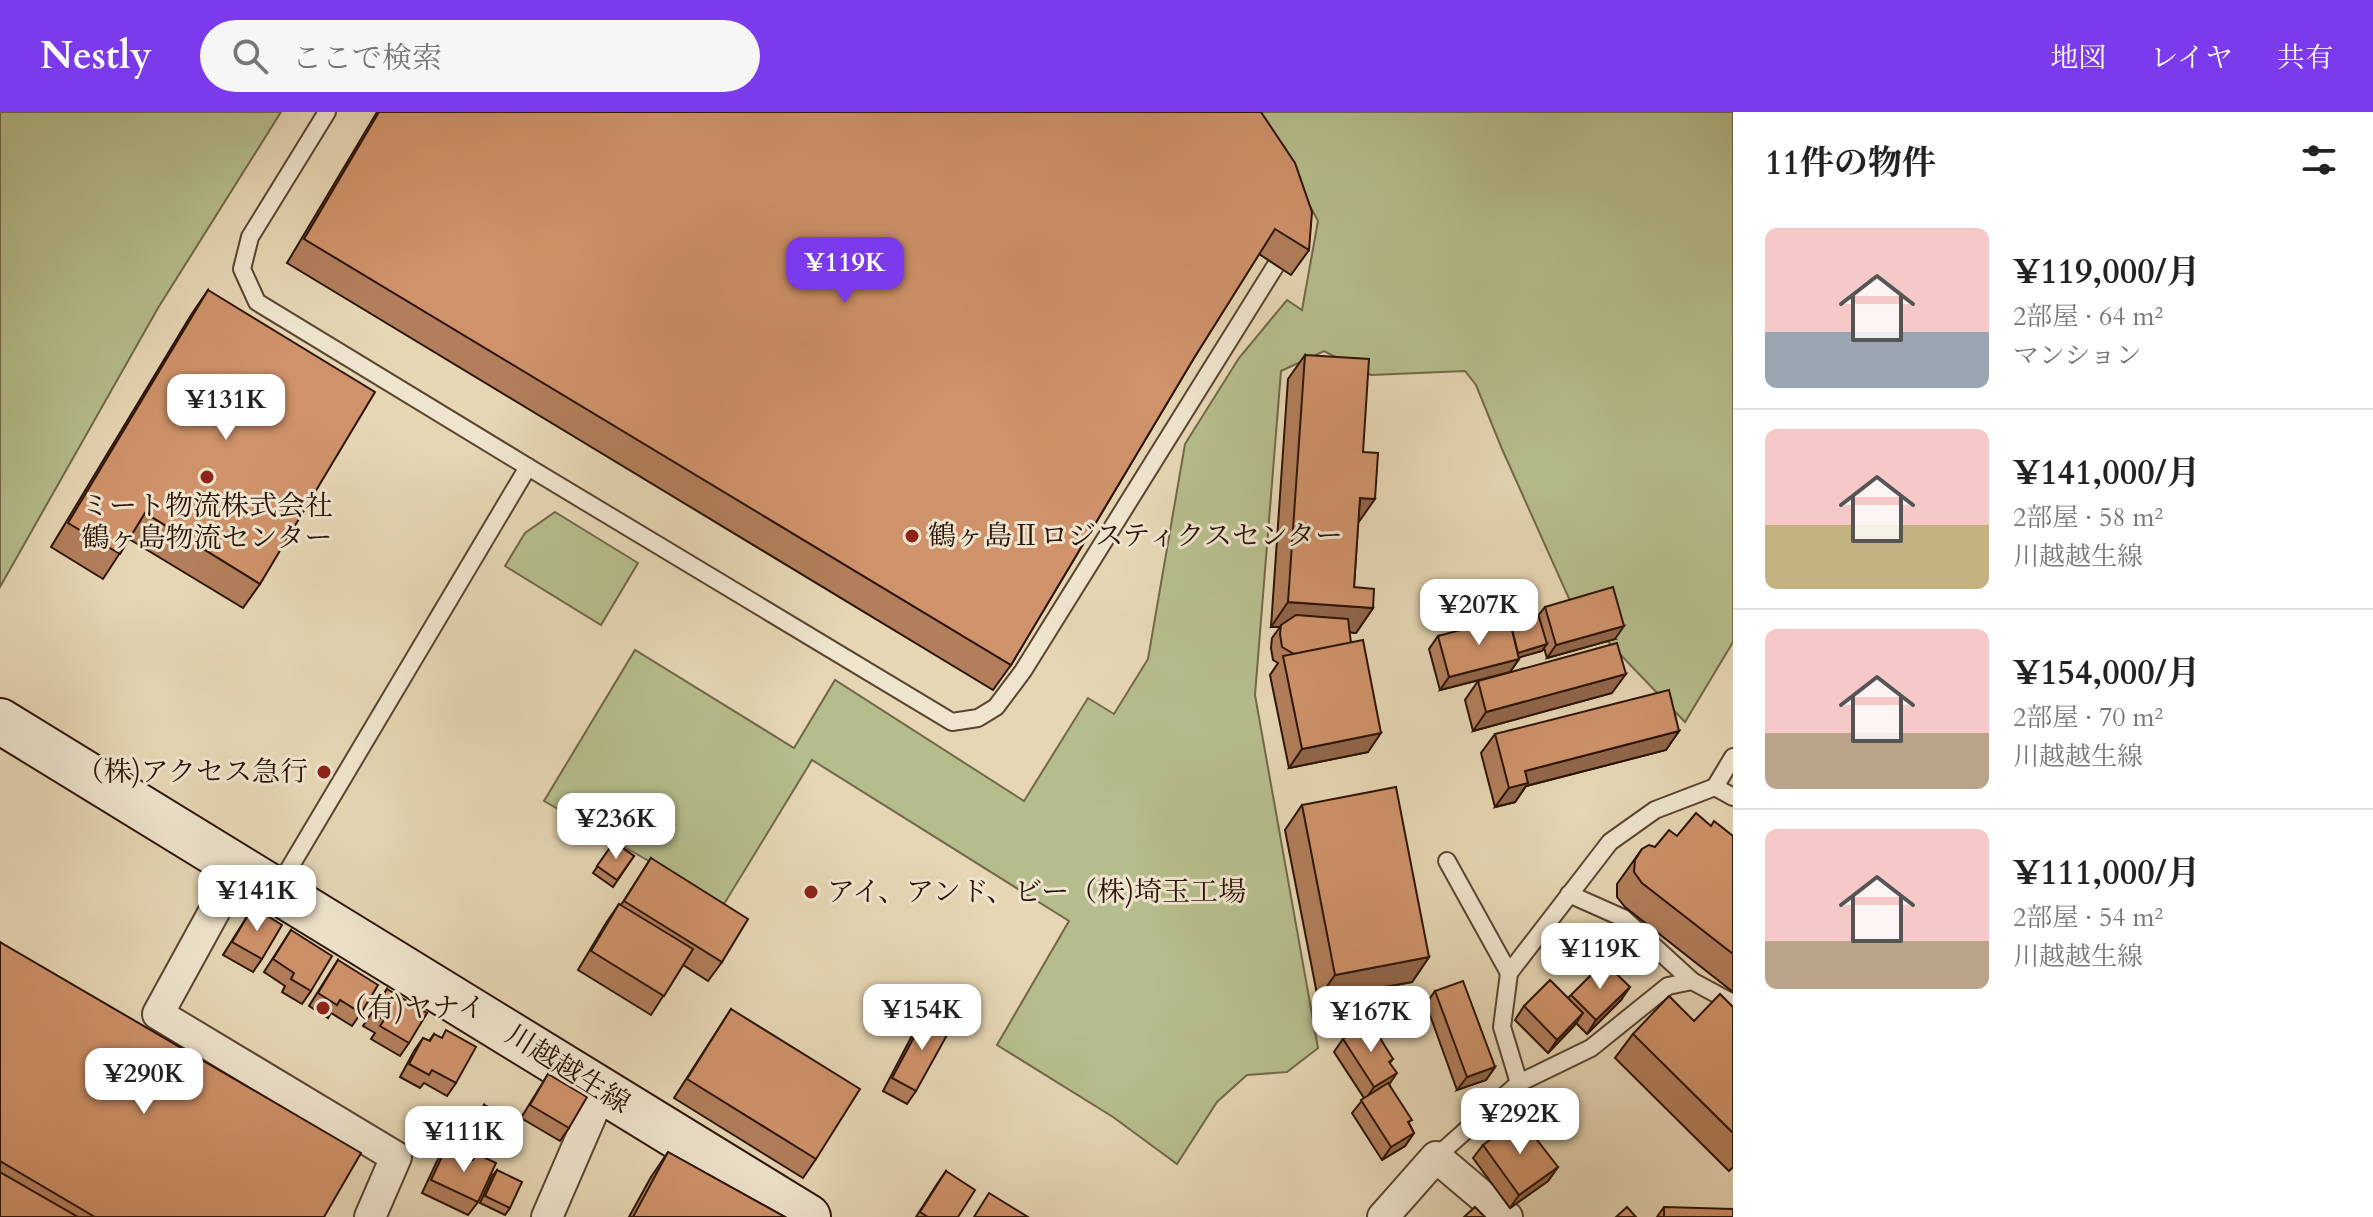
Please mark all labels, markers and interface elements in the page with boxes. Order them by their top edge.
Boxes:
search box [200,20,760,92]
text: Nestly [40,30,152,82]
icon: search [228,34,272,78]
text: ここで検索 [292,38,442,79]
text: 地図 [2050,39,2106,77]
text: レイヤ [2150,39,2233,77]
text: 共有 [2277,39,2333,77]
icon: filters [2297,138,2341,182]
text: 11件の物件 [1765,140,1936,186]
pin: ¥119K [789,237,901,305]
text: ¥119K [804,245,886,280]
text: ¥119,000/月 [2013,249,2201,295]
icon: home [1829,260,1925,356]
text: 2部屋 · 64 m² [2013,299,2163,334]
text: マンション [2013,338,2142,373]
pin: ¥131K [170,374,282,442]
text: ¥131K [185,382,267,417]
text: ¥141,000/月 [2013,450,2201,496]
icon: home [1829,461,1925,557]
marker: ミート物流株式会社 鶴ヶ島物流センター [198,468,216,486]
place label: ミート物流株式会社 鶴ヶ島物流センター [81,487,333,557]
text: 2部屋 · 58 m² [2013,500,2163,535]
place label: 鶴ヶ島Ⅱロジスティクスセンター [928,517,1343,555]
marker: 鶴ヶ島Ⅱロジスティクスセンター [903,527,921,545]
text: 川越越生線 [2013,539,2143,574]
pin: ¥207K [1423,579,1535,647]
text: ¥207K [1438,587,1520,622]
text: ¥154,000/月 [2013,650,2201,696]
icon: home [1829,661,1925,757]
text: 2部屋 · 70 m² [2013,700,2163,735]
text: 川越越生線 [2013,739,2143,774]
place label: （株)アクセス急行 [76,753,308,791]
marker: （株)アクセス急行 [315,763,333,781]
pin: ¥236K [560,793,672,861]
text: ¥236K [575,801,657,836]
text: ¥111,000/月 [2013,850,2201,896]
icon: home [1829,861,1925,957]
pin: ¥141K [201,865,313,933]
text: ¥141K [216,873,298,908]
place label: アイ、アンド、ビー（株)埼玉工場 [827,873,1246,911]
marker: アイ、アンド、ビー（株)埼玉工場 [802,883,820,901]
text: 2部屋 · 54 m² [2013,900,2163,935]
pin: ¥119K [1544,923,1656,991]
text: ¥119K [1559,931,1641,966]
text: 川越越生線 [2013,939,2143,974]
pin: ¥154K [866,984,978,1052]
pin: ¥167K [1315,986,1427,1054]
place label: （有)ヤナイ [339,989,486,1027]
text: ¥154K [881,992,963,1027]
text: ¥167K [1330,994,1412,1029]
marker: （有)ヤナイ [314,999,332,1017]
street label: 川越越生線 [499,1016,637,1122]
pin: ¥290K [88,1048,200,1116]
text: ¥290K [103,1056,185,1091]
pin: ¥292K [1464,1088,1576,1156]
text: ¥292K [1479,1096,1561,1131]
pin: ¥111K [408,1106,520,1174]
text: ¥111K [423,1114,505,1149]

